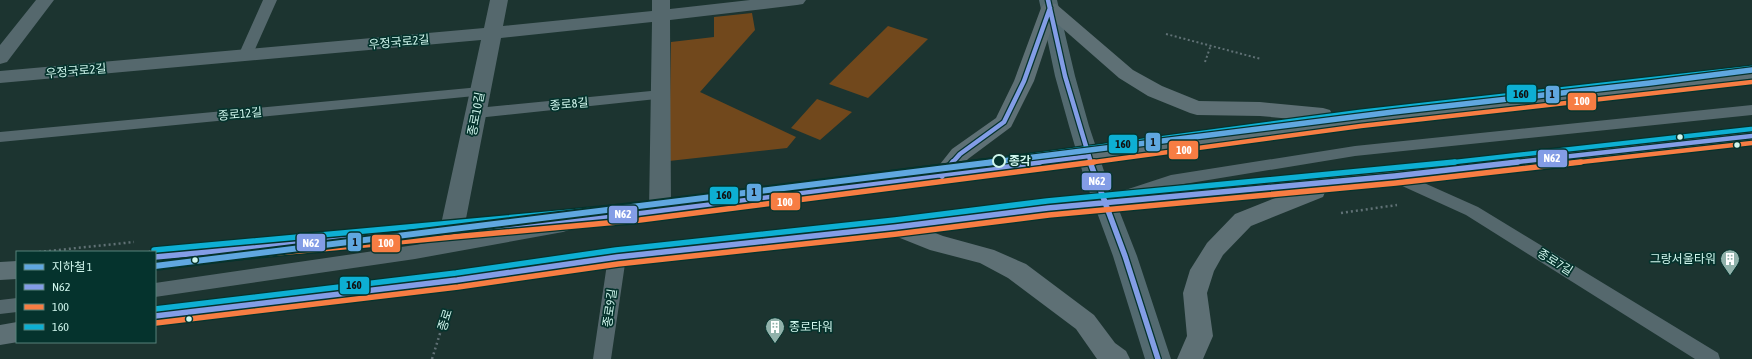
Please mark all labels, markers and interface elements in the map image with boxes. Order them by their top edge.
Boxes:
street label: 우정국로2길 [368,32,430,52]
street label: 우정국로2길 [45,61,107,81]
line badge: 160 [1506,84,1537,103]
line badge: 1 [1545,85,1560,104]
text: 160 [1513,88,1529,100]
text: 1 [1549,88,1555,100]
street label: 종로10길 [465,91,487,137]
line badge: 100 [1567,92,1597,111]
street label: 종로8길 [549,95,589,113]
text: 100 [1574,95,1590,107]
street label: 종로12길 [217,105,263,123]
line badge: 1 [1145,132,1161,152]
unlabelled marker [1675,132,1685,142]
line badge: 160 [1108,134,1138,154]
text: 1 [1150,136,1156,148]
text: 160 [1115,138,1131,150]
line badge: 100 [1168,140,1199,160]
unlabelled marker [1732,140,1742,150]
text: 100 [1176,144,1192,156]
line badge: N62 [1537,149,1568,168]
text: N62 [1544,152,1560,164]
marker: 종각 [992,154,1006,168]
place label: 종각 [1009,154,1031,168]
line badge: N62 [1081,172,1112,191]
text: N62 [1089,175,1105,187]
line badge: 1 [746,183,762,202]
line badge: 160 [709,186,739,205]
text: 1 [751,186,757,198]
text: 160 [716,189,732,201]
line badge: 100 [770,192,801,211]
text: 100 [777,196,793,208]
line badge: N62 [608,205,638,224]
text: N62 [615,208,631,220]
line badge: 1 [347,232,362,252]
line badge: N62 [296,233,326,252]
line badge: 100 [371,234,401,253]
text: 1 [352,236,358,248]
text: N62 [303,237,319,249]
text: 100 [378,237,394,249]
street label: 종로7길 [1535,246,1575,278]
building icon: 그랑서울타워 [1719,248,1741,276]
legend [16,251,156,343]
place label: 그랑서울타워 [1650,252,1716,266]
unlabelled marker [190,255,200,265]
text: 지하철 1 [52,260,93,274]
line badge: 160 [339,276,370,295]
text: 160 [346,279,362,291]
text: N62 [52,280,70,294]
street label: 종로9길 [600,288,620,328]
text: 100 [52,300,69,314]
street label: 종로 [435,307,455,333]
unlabelled marker [184,314,194,324]
building icon: 종로타워 [764,316,786,344]
text: 160 [52,320,69,334]
place label: 종로타워 [789,320,833,334]

